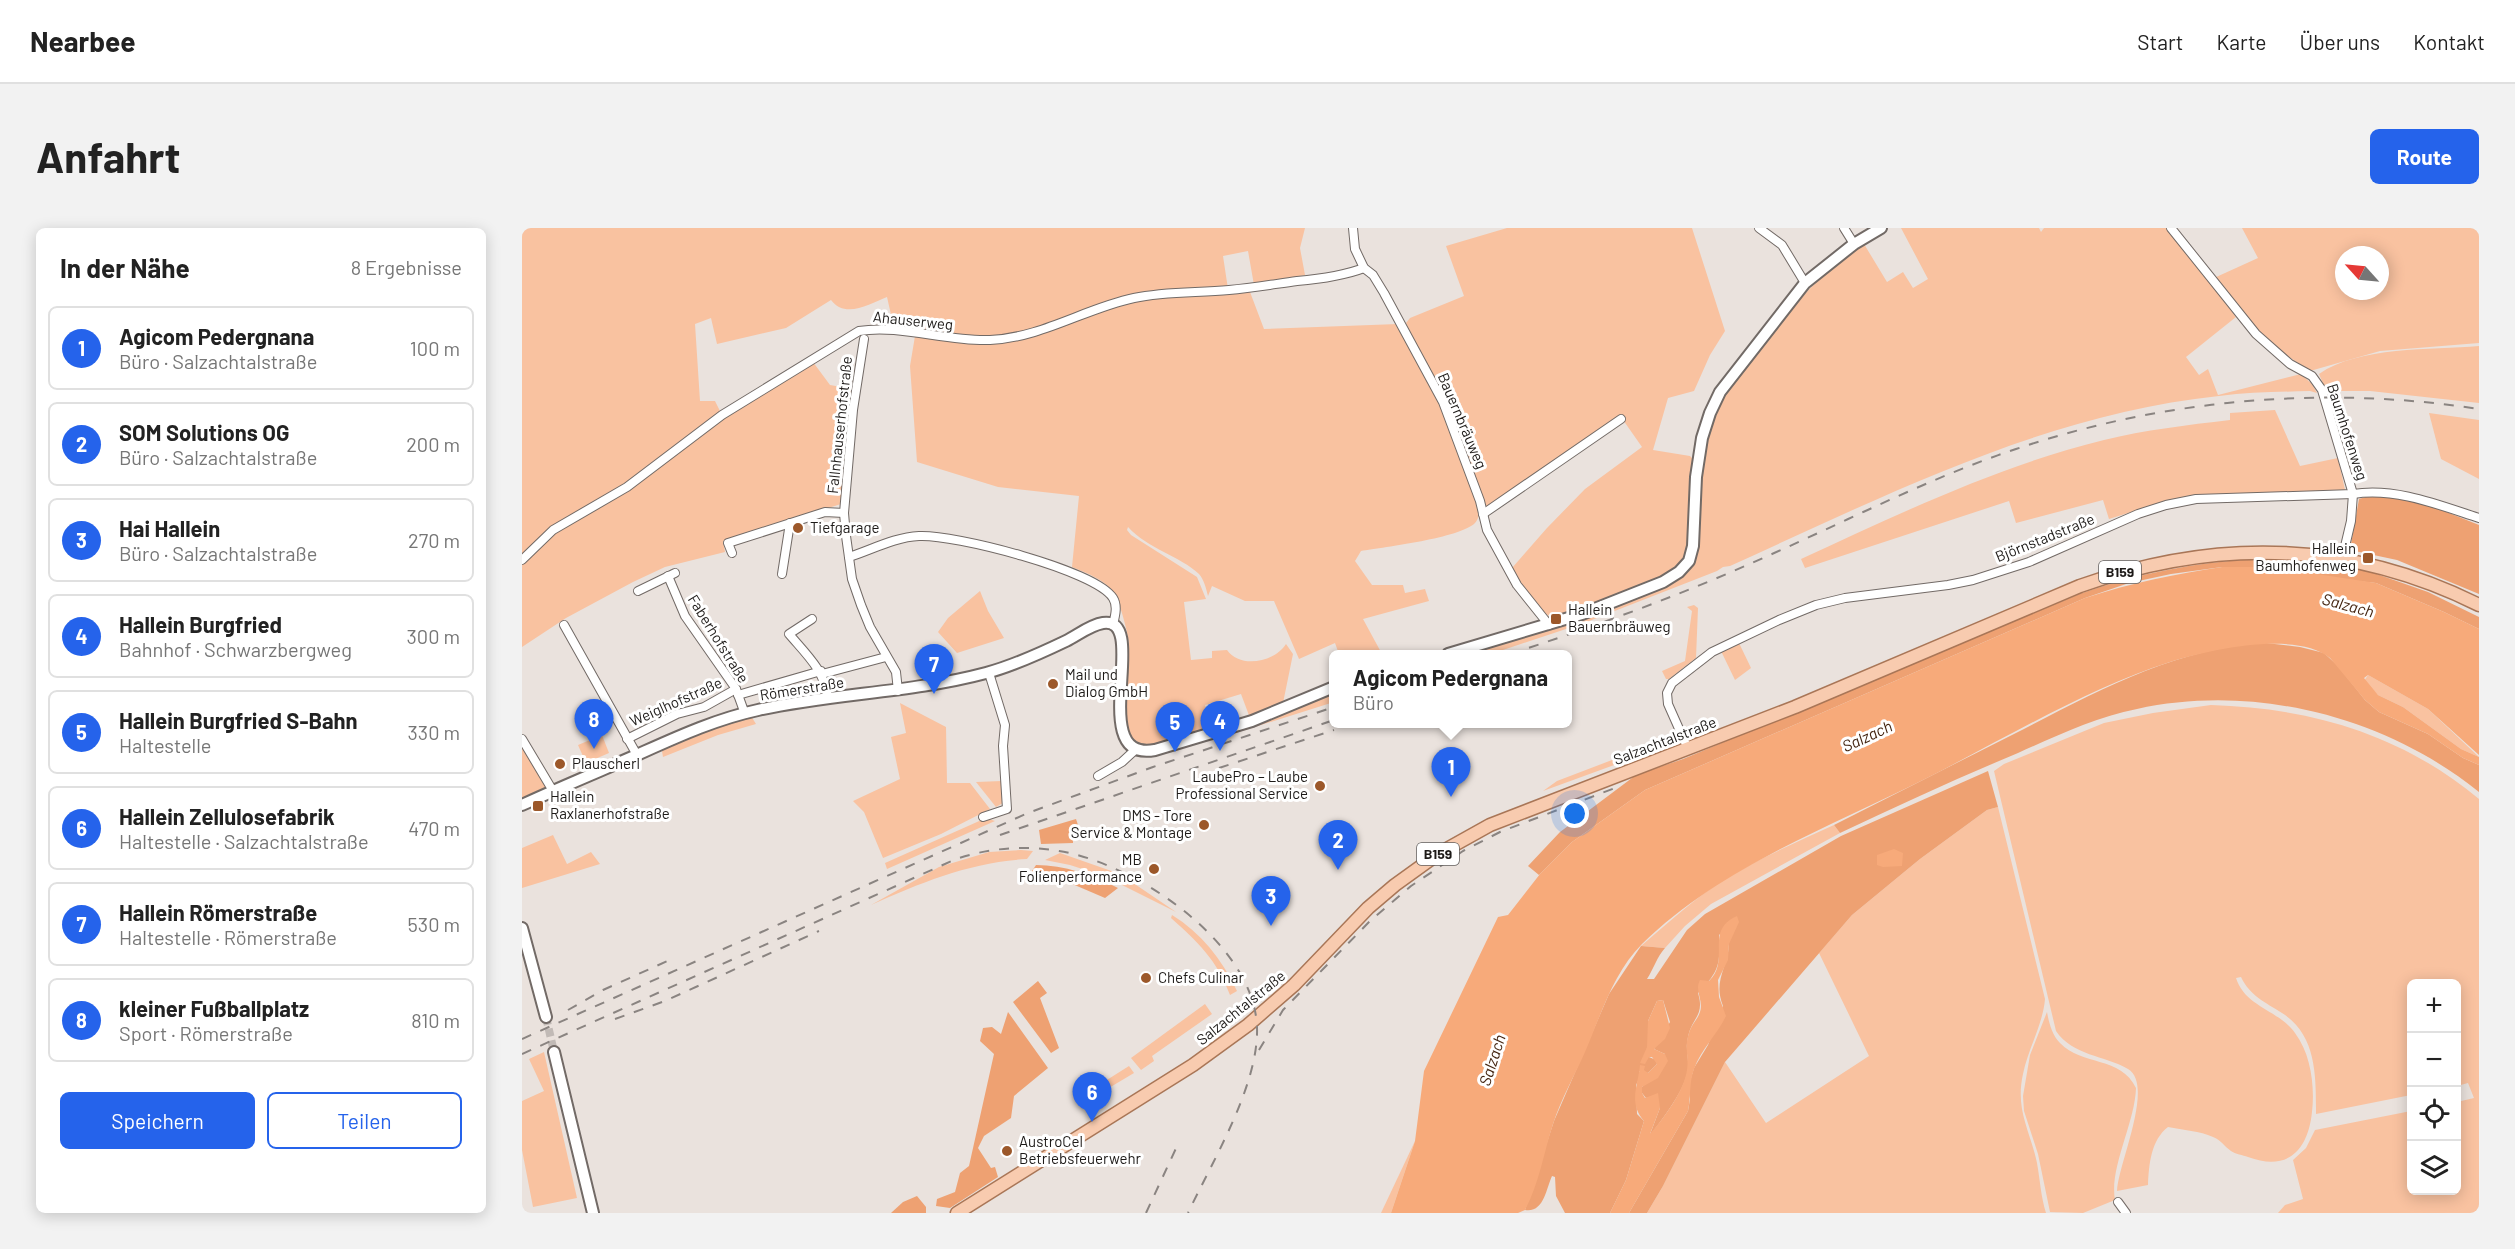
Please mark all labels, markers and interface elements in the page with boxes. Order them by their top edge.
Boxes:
text: Nearbee [30,24,136,58]
text: Start [2137,29,2184,54]
text: Karte [2217,29,2267,54]
text: Über uns [2300,29,2380,54]
text: Kontakt [2413,29,2485,54]
button: Route [2370,129,2479,184]
text: Anfahrt [36,131,181,181]
north arrow [2335,246,2389,300]
text: In der Nähe [60,252,190,283]
text: 8 Ergebnisse [351,255,462,279]
street label: Ahauserweg [872,307,954,333]
text: Agicom Pedergnana [119,323,314,349]
text: 1 [78,336,85,360]
text: 100 m [410,336,460,360]
text: Büro · Salzachtalstraße [119,349,317,373]
street label: Fallnhauserhofstraße [823,355,855,495]
street label: Bauernbräuweg [1435,370,1491,471]
street label: Baumhofenweg [2324,381,2372,482]
text: SOM Solutions OG [119,419,289,445]
text: 2 [76,432,87,456]
text: 200 m [406,432,460,456]
text: Büro · Salzachtalstraße [119,445,317,469]
street label: Björnstadstraße [1992,509,2097,565]
text: Hai Hallein [119,515,220,541]
place label: Tiefgarage [810,518,880,536]
marker: Tiefgarage [791,521,805,535]
text: 3 [76,528,87,552]
text: 270 m [408,528,460,552]
place label: Hallein Baumhofenweg [2255,539,2356,574]
text: Büro · Salzachtalstraße [119,541,317,565]
marker: Hallein Baumhofenweg [2361,551,2375,565]
road number: B159 [2099,561,2141,583]
water label: Salzach [2320,588,2376,621]
street label: Faberhofstraße [685,591,753,686]
place label: Hallein Bauernbräuweg [1568,600,1670,635]
text: Hallein Burgfried [119,611,282,637]
marker: Hallein Bauernbräuweg [1549,612,1563,626]
text: 4 [75,624,88,648]
text: 300 m [407,624,460,648]
text: Bahnhof · Schwarzbergweg [119,637,352,661]
pin: 7 [914,644,954,694]
popup [1329,650,1572,728]
text: Agicom Pedergnana [1353,664,1548,690]
place label: Mail und Dialog GmbH [1065,665,1148,700]
street label: Römerstraße [758,672,845,704]
street label: Weiglhofstraße [627,673,724,729]
marker: Mail und Dialog GmbH [1046,677,1060,691]
text: Büro [1353,690,1394,714]
pin: 8 [574,700,614,749]
pin: 5 [1156,702,1194,752]
pin: 4 [1200,702,1240,751]
text: Hallein Burgfried S-Bahn [119,707,358,733]
street label: Salzachtalstraße [1611,712,1719,768]
water label: Salzach [1839,716,1895,755]
text: 5 [76,720,87,744]
text: 330 m [408,720,460,744]
text: Haltestelle [119,733,211,757]
pin: 1 [1432,748,1470,797]
place label: Plauscherl [572,754,640,772]
marker: Plauscherl [553,757,567,771]
place label: LaubePro – Laube Professional Service [1175,767,1308,802]
marker: LaubePro – Laube Professional Service [1313,779,1327,793]
place label: Hallein Raxlanerhofstraße [550,787,670,822]
marker: Hallein Raxlanerhofstraße [531,799,545,813]
your location [1560,799,1589,828]
text: Hallein Zellulosefabrik [119,803,335,829]
place label: DMS - Tore Service & Montage [1071,806,1192,841]
text: 6 [76,816,87,840]
text: 470 m [408,816,460,840]
marker: DMS - Tore Service & Montage [1197,818,1211,832]
pin: 2 [1318,820,1358,870]
text: Haltestelle · Salzachtalstraße [119,829,369,853]
road number: B159 [1417,843,1459,865]
place label: MB Folienperformance [1019,850,1142,885]
marker: MB Folienperformance [1147,862,1161,876]
pin: 3 [1252,876,1290,926]
text: Hallein Römerstraße [119,899,317,925]
text: 7 [77,912,86,936]
text: 530 m [408,912,460,936]
text: Haltestelle · Römerstraße [119,925,337,949]
street label: Salzachtalstraße [1192,966,1288,1048]
place label: Chefs Culinar [1158,968,1244,986]
marker: Chefs Culinar [1139,971,1153,985]
map controls [2407,979,2461,1195]
button: + [2407,979,2461,1033]
text: kleiner Fußballplatz [119,995,309,1021]
text: 8 [76,1008,87,1032]
text: 810 m [411,1008,460,1032]
text: Sport · Römerstraße [119,1021,293,1045]
water label: Salzach [1474,1032,1509,1088]
button: − [2407,1033,2461,1087]
pin: 6 [1072,1072,1112,1122]
button: locate [2407,1087,2461,1141]
button: Speichern [60,1092,255,1149]
button: Teilen [267,1092,462,1149]
place label: AustroCel Betriebsfeuerwehr [1019,1132,1142,1167]
button: layers [2407,1141,2461,1195]
marker: AustroCel Betriebsfeuerwehr [1000,1144,1014,1158]

